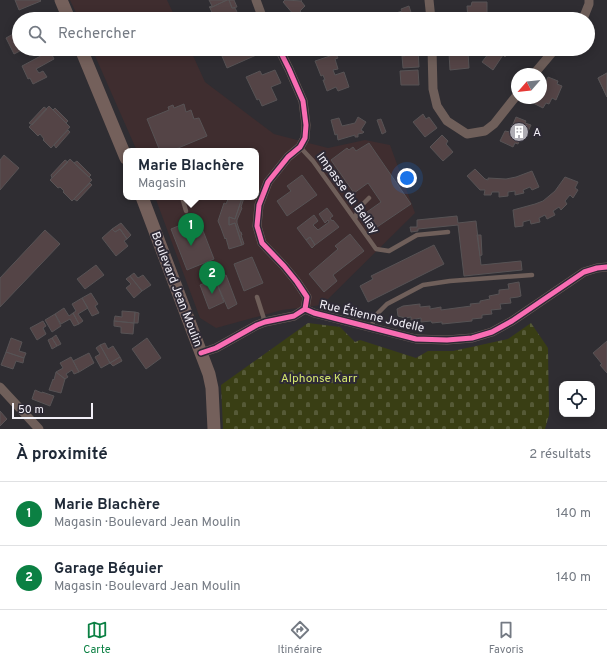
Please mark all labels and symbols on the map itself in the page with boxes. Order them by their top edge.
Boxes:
north arrow [511,68,547,104]
building icon: A [508,121,530,143]
place label: A [533,125,541,141]
street label: Impasse du Bellay [312,150,382,238]
your location [397,168,417,188]
pin: 1 [178,213,204,246]
street label: Boulevard Jean Moulin [147,229,205,349]
pin: 2 [199,261,225,294]
street label: Rue Étienne Jodelle [318,297,426,337]
park label: Alphonse Karr [281,371,358,387]
scale bar [12,401,93,420]

